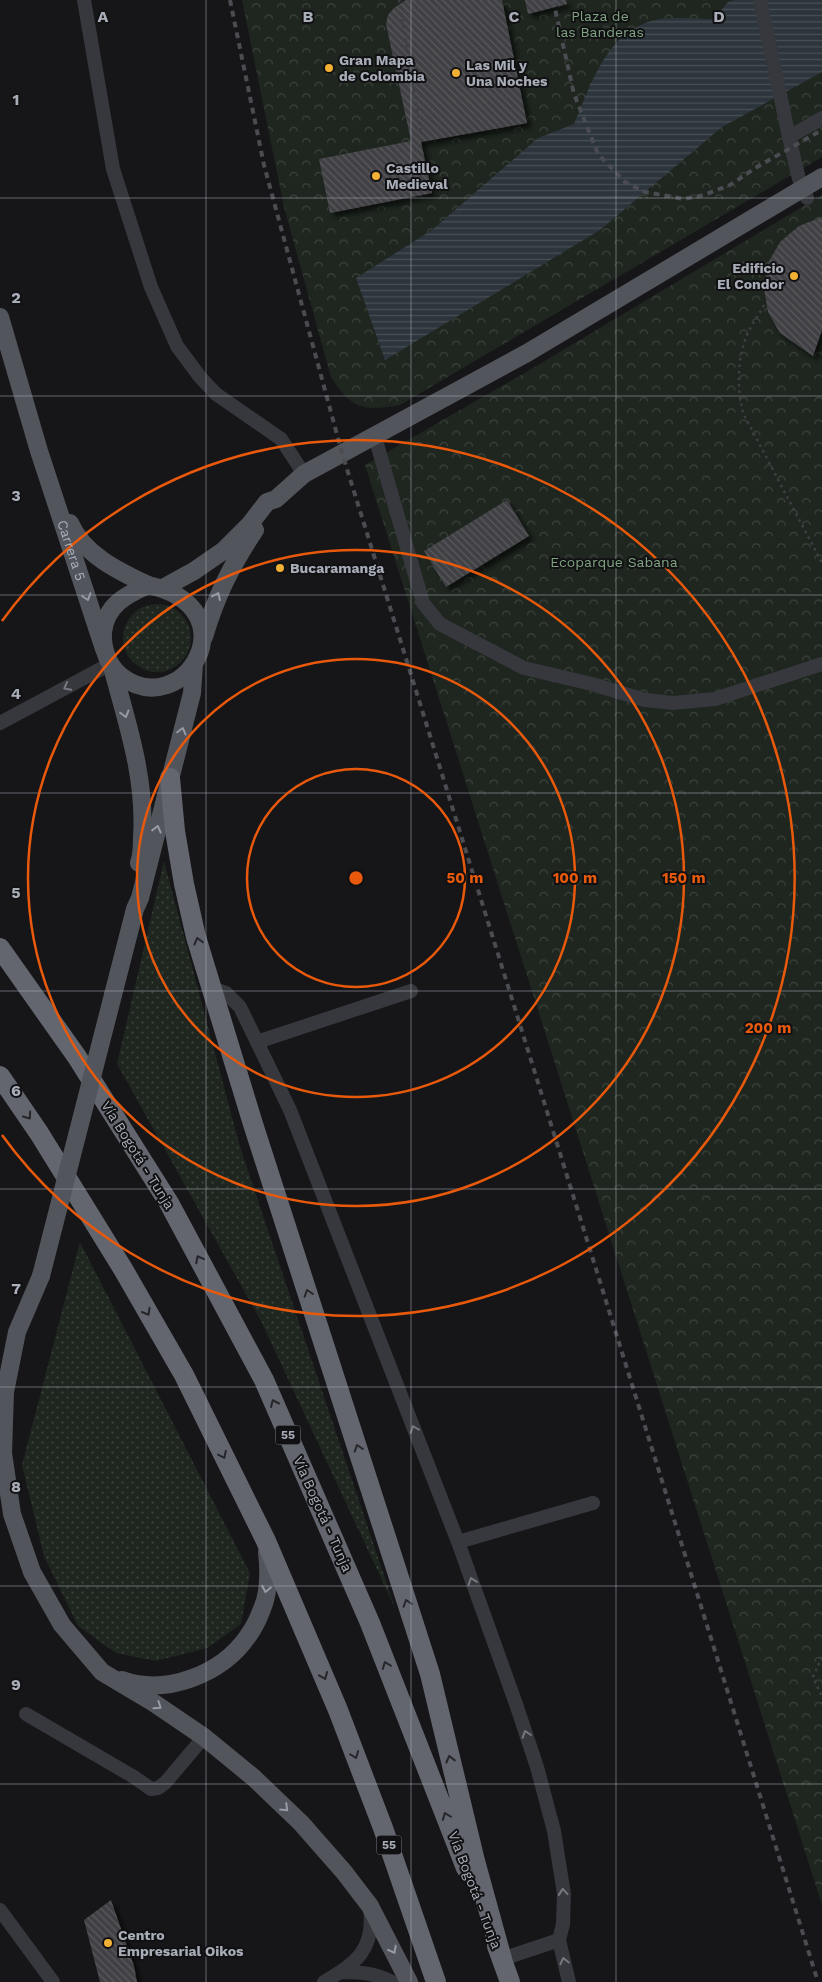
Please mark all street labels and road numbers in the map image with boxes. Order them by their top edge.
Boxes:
street label: Carrera 5 [54,518,89,583]
street label: Vía Bogotá - Tunja [98,1098,178,1212]
road number: 55 [276,1426,300,1444]
street label: Vía Bogotá - Tunja [290,1454,356,1574]
street label: Vía Bogotá - Tunja [445,1829,505,1951]
road number: 55 [376,1836,402,1854]

